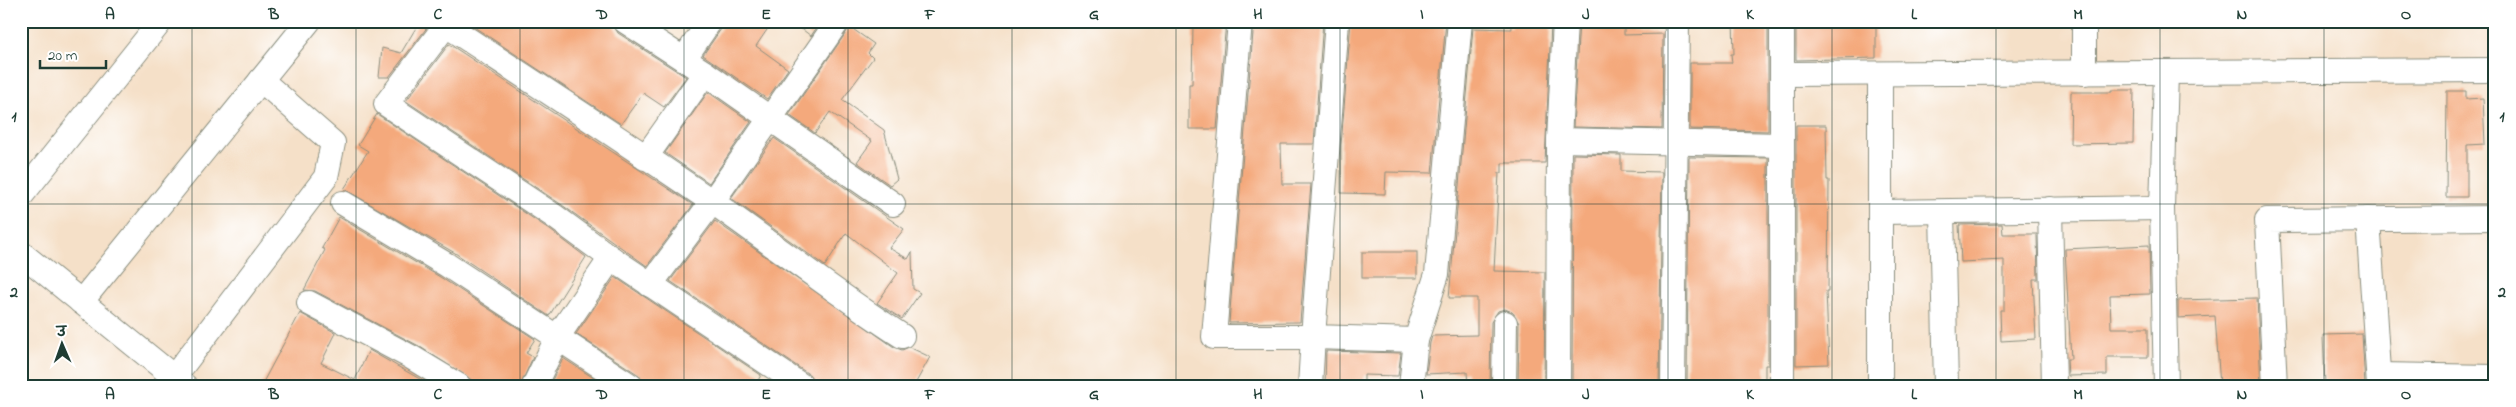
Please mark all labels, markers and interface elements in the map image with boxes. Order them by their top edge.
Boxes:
text: A [105,3,115,27]
text: B [268,3,280,27]
text: C [434,3,443,27]
text: D [595,3,608,27]
text: E [761,3,771,27]
text: F [924,3,936,27]
text: G [1089,3,1099,27]
text: H [1253,3,1263,27]
text: I [1420,3,1424,27]
text: J [1582,3,1590,27]
text: K [1746,3,1755,27]
text: L [1911,3,1918,27]
text: M [2073,3,2083,27]
text: N [2237,3,2248,27]
text: O [2401,3,2412,27]
scale bar [40,38,106,70]
text: 20 m [48,45,78,67]
text: 1 [11,105,17,129]
text: 1 [2499,105,2505,129]
text: 2 [9,281,18,305]
text: 2 [2497,281,2506,305]
north arrow [38,320,88,370]
text: उ [55,322,68,343]
text: A [105,383,115,407]
text: B [268,383,280,407]
text: C [434,383,443,407]
text: D [595,383,608,407]
text: E [761,383,771,407]
text: F [924,383,936,407]
text: G [1089,383,1099,407]
text: H [1253,383,1263,407]
text: I [1420,383,1424,407]
text: J [1582,383,1590,407]
text: K [1746,383,1755,407]
text: L [1911,383,1918,407]
text: M [2073,383,2083,407]
text: N [2237,383,2248,407]
text: O [2401,383,2412,407]

